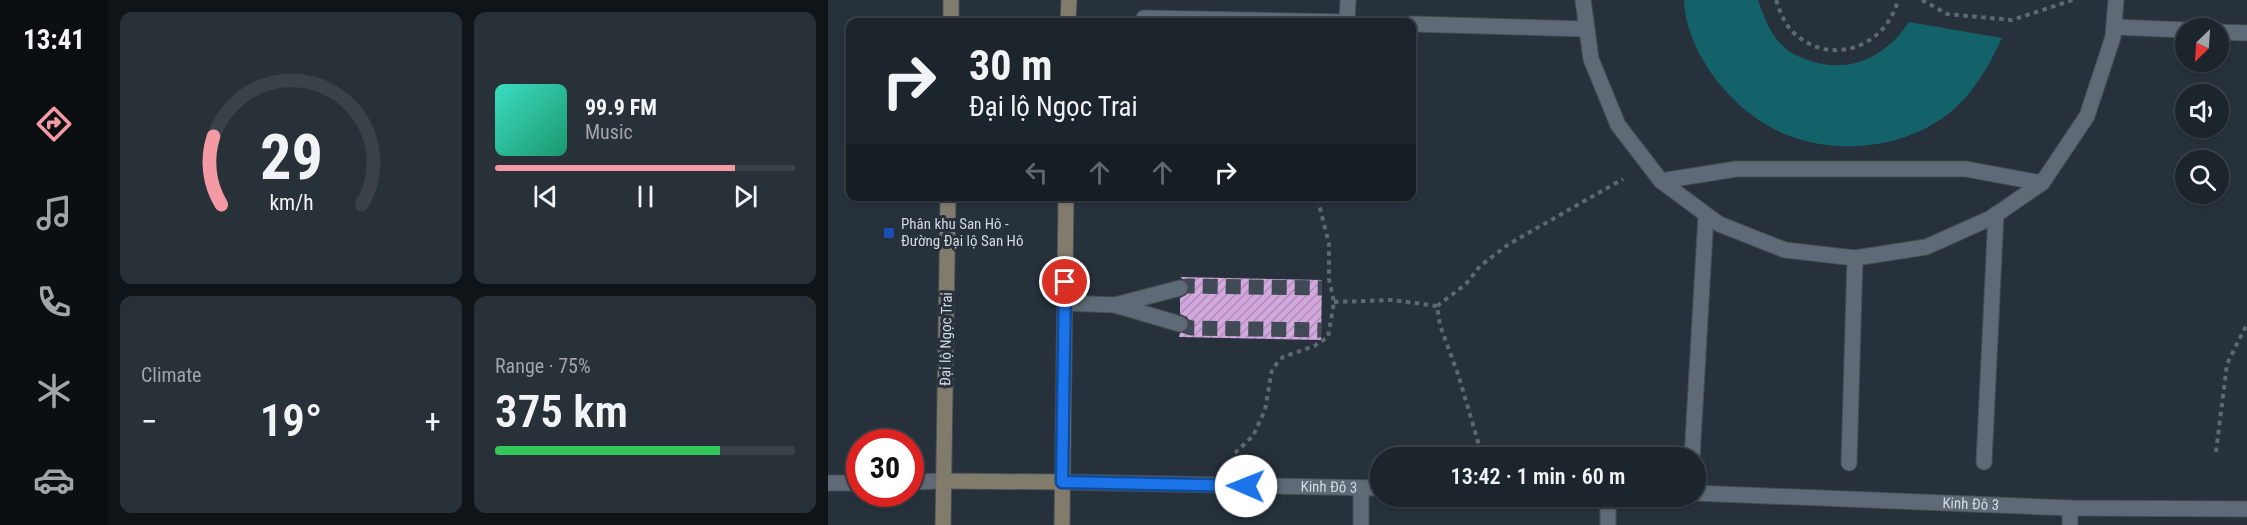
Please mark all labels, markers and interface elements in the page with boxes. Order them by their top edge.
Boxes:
north arrow [2175,18,2229,72]
map controls [2175,18,2229,204]
text: 13:41 [23,24,85,56]
text: 30 m [969,41,1052,90]
icon: right [870,42,948,120]
button: sound [2175,84,2229,138]
text: Đại lộ Ngọc Trai [969,91,1138,123]
text: 99.9 FM [585,95,657,120]
icon: directions [33,103,75,145]
text: Music [585,120,633,144]
text: 29 [259,121,323,194]
button: search [2175,150,2229,204]
icon: left [1020,156,1053,189]
icon: ahead [1083,156,1116,189]
icon: ahead [1146,156,1179,189]
icon: right [1209,156,1242,189]
icon: previous [529,180,562,213]
icon: pause [629,180,662,213]
icon: next [729,180,762,213]
text: km/h [269,191,313,216]
icon: music [33,192,75,234]
place label: Phân khu San Hô - Đường Đại lộ San Hô [901,215,1023,250]
marker: Phân khu San Hô - Đường Đại lộ San Hô [882,226,896,240]
pin [1039,256,1090,307]
icon: arrive [1048,265,1081,298]
icon: phone [33,281,75,323]
street label: Đại lộ Ngọc Trai [936,292,956,386]
text: Range · 75% [495,354,591,378]
text: Climate [141,363,201,387]
icon: climate [33,370,75,412]
text: 375 km [495,385,628,438]
text: 19° [260,394,322,447]
text: − [141,402,158,441]
text: + [425,402,441,441]
speed limit sign: 30 [846,429,924,507]
position arrow [1214,454,1278,518]
icon: car [33,459,75,501]
text: 13:42 · 1 min · 60 m [1451,464,1625,489]
street label: Kinh Đô 3 [1300,478,1358,497]
street label: Kinh Đô 3 [1942,494,2000,514]

